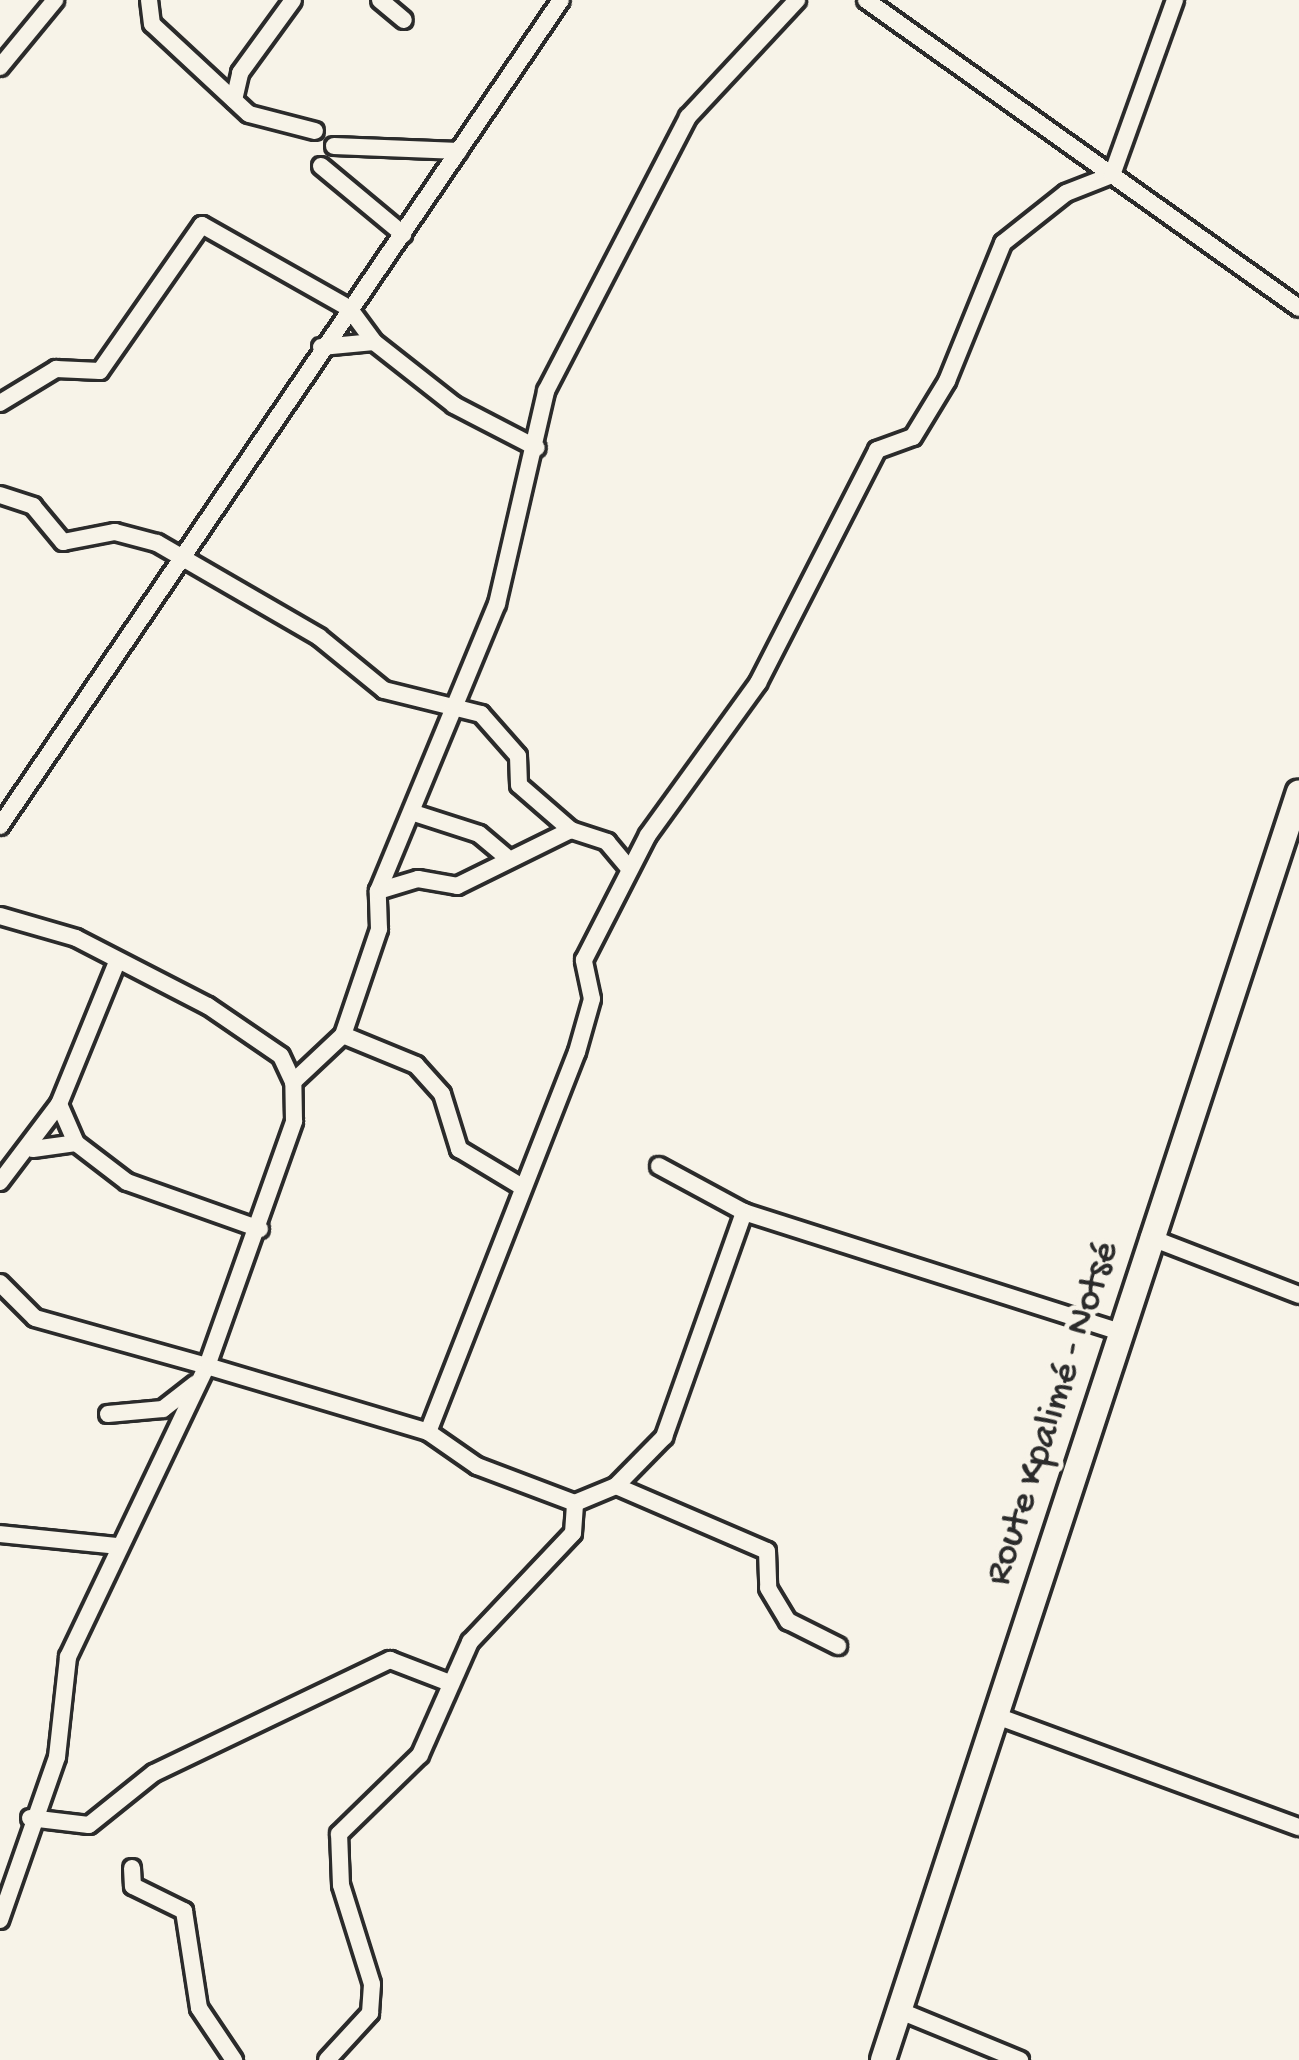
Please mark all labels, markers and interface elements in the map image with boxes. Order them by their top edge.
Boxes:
street label: Route Kpalimé - Notsé [976,1236,1132,1592]

